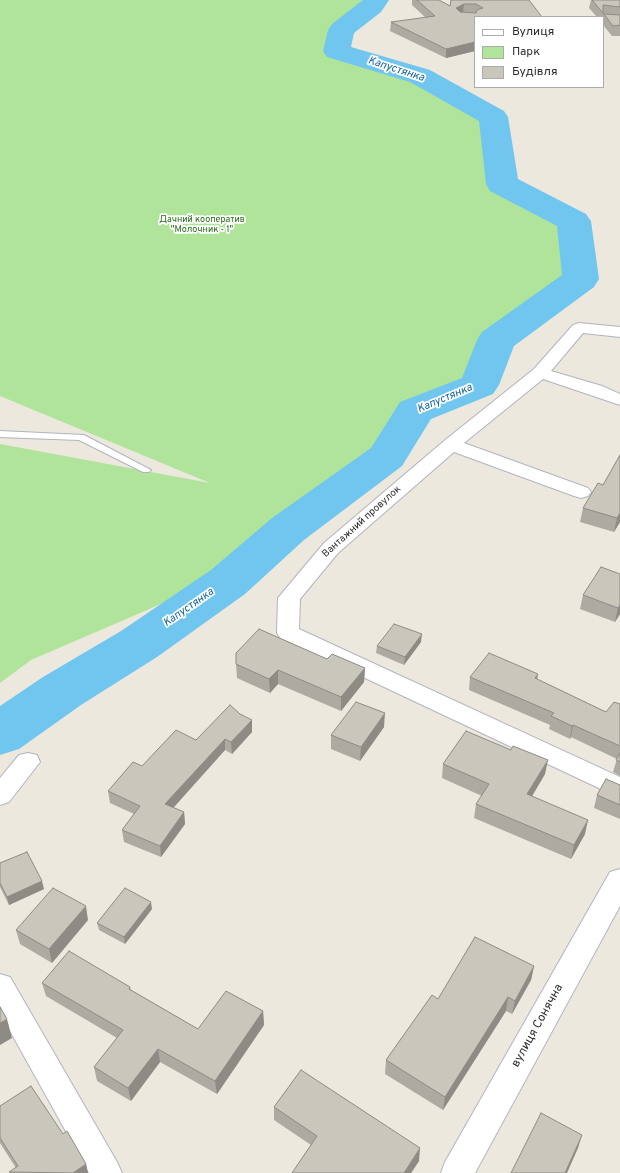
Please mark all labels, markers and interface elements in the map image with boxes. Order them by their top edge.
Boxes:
legend [474,16,604,88]
text: Вулиця [512,24,554,40]
text: Парк [512,44,540,60]
water label: Капустянка [366,55,426,85]
text: Будівля [512,64,558,80]
park label: Дачний кооператив "Молочник - 1" [159,215,245,236]
water label: Капустянка [416,381,474,417]
street label: Вантажний провулок [320,483,404,561]
water label: Капустянка [161,586,217,630]
street label: вулиця Сонячна [509,982,567,1070]

